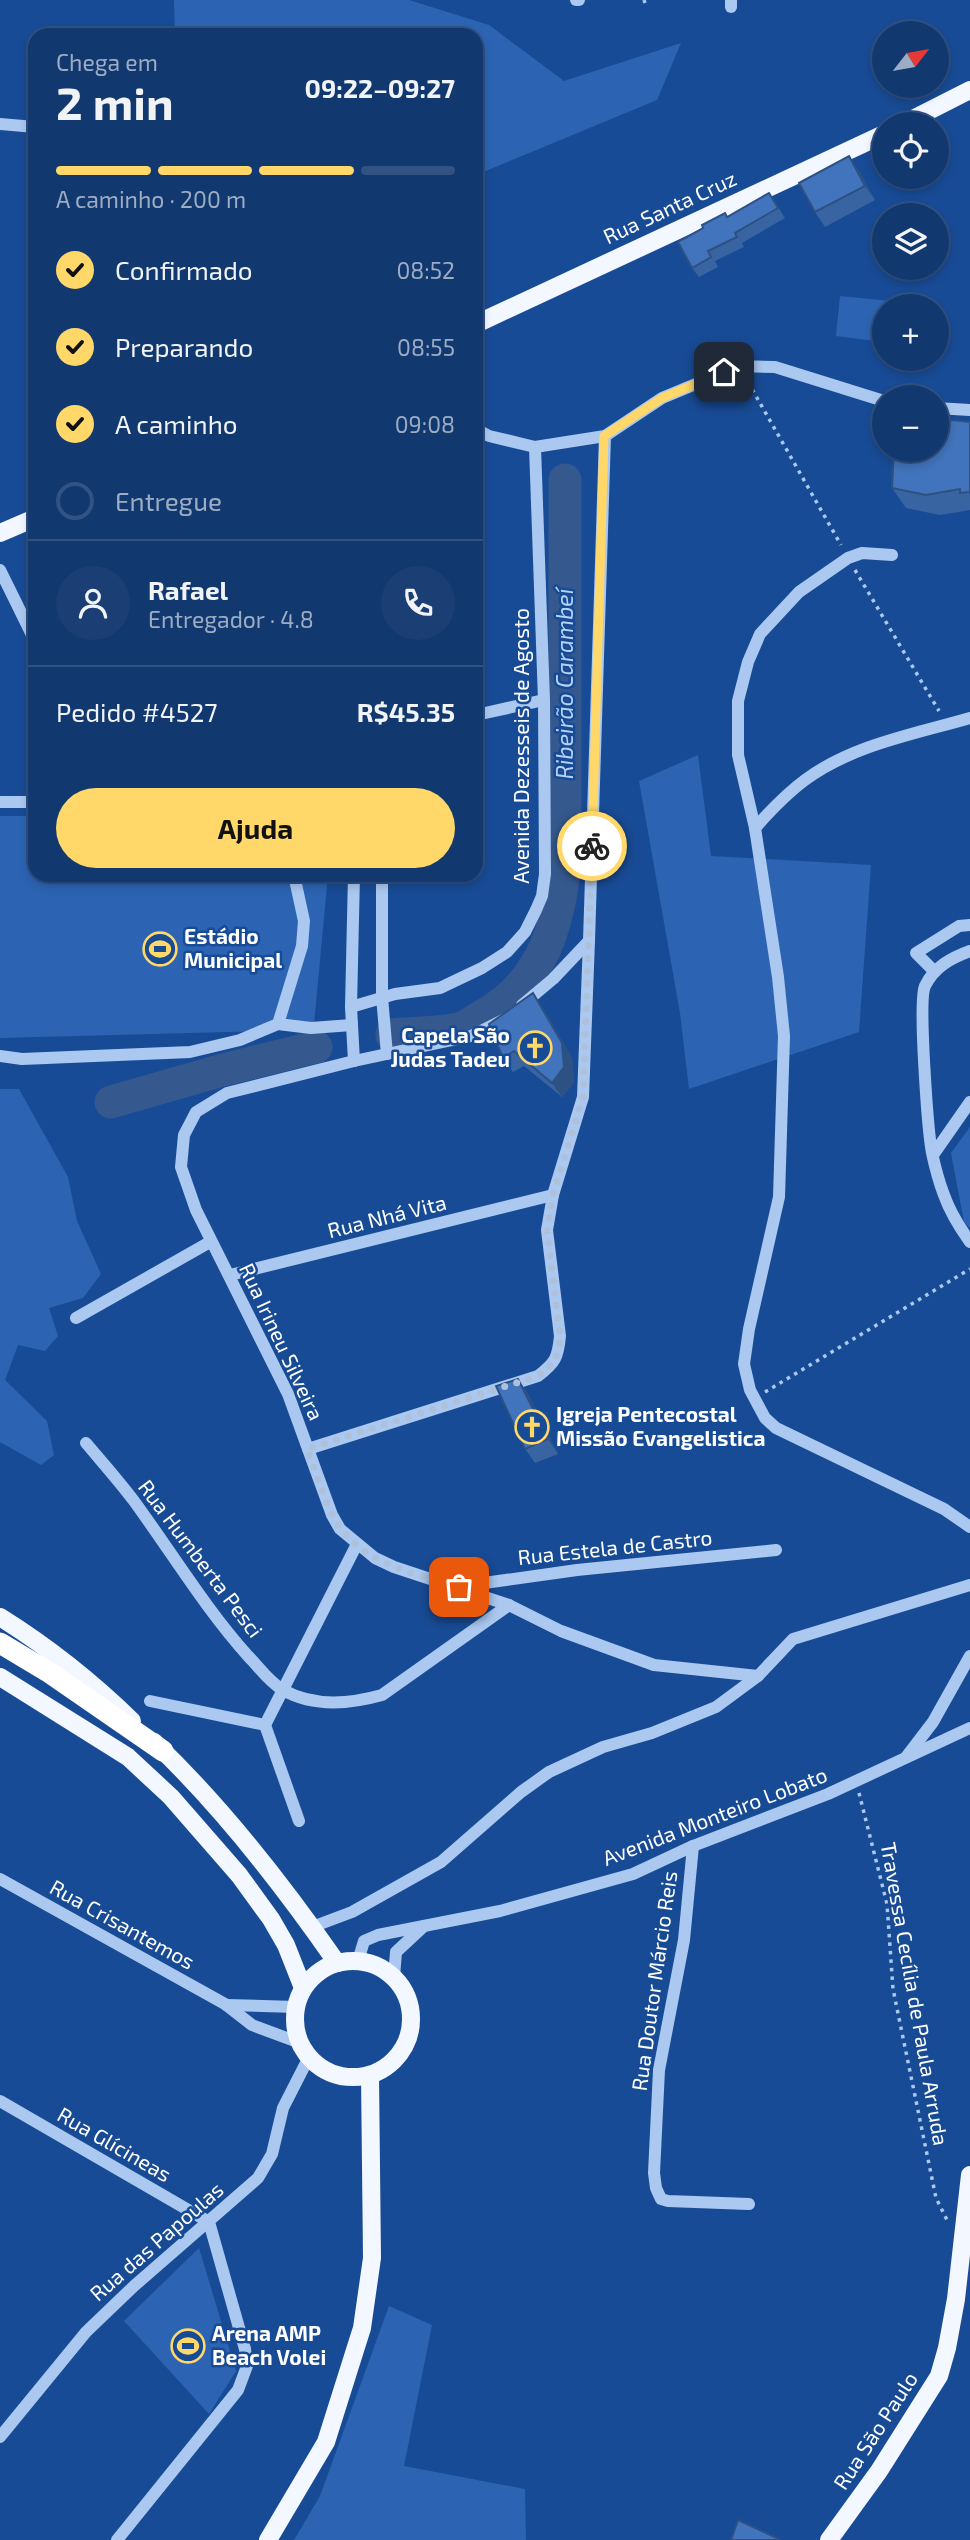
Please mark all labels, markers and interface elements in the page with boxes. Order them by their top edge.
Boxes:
north arrow [872,21,948,98]
map controls [872,21,949,462]
text: Chega em [56,48,158,76]
text: 09:22–09:27 [305,72,455,103]
text: 2 min [56,74,174,129]
button: locate [872,112,949,189]
street label: Rua Santa Cruz [599,165,740,248]
text: A caminho · 200 m [56,185,246,213]
button: layers [872,203,949,280]
icon: check [56,251,94,289]
text: Confirmado [115,254,253,285]
text: 08:52 [396,256,455,284]
button: + [872,294,949,371]
icon: check [56,328,94,366]
text: Preparando [115,331,253,362]
text: 08:55 [397,333,455,361]
pin [694,342,754,402]
icon: home [705,353,743,391]
button: − [872,385,949,462]
icon: check [56,405,94,443]
text: A caminho [115,408,238,439]
text: 09:08 [395,410,455,438]
text: Entregue [115,485,222,516]
button: person [56,566,130,640]
button: phone [381,566,455,640]
text: Rafael [148,574,228,605]
water label: Ribeirão Carambeí [550,586,578,779]
text: Entregador · 4.8 [148,605,314,633]
street label: Avenida Dezesseis de Agosto [508,608,533,884]
text: Pedido #4527 [56,696,218,727]
text: R$45.35 [357,696,455,727]
button: Ajuda [56,788,455,868]
courier [557,811,627,881]
icon: bike [573,827,611,865]
place label: Estádio Municipal [184,923,282,972]
sports icon: Estádio Municipal [141,930,179,968]
place label: Capela São Judas Tadeu [390,1022,510,1071]
church icon: Capela São Judas Tadeu [516,1029,554,1067]
street label: Rua Nhá Vita [325,1189,449,1242]
street label: Rua Irineu Silveira [235,1259,330,1424]
place label: Igreja Pentecostal Missão Evangelistica [556,1401,766,1450]
church icon: Igreja Pentecostal Missão Evangelistica [513,1408,551,1446]
street label: Rua Humberta Pesci [134,1474,269,1642]
street label: Rua Estela de Castro [516,1524,713,1569]
pin [429,1557,489,1617]
icon: bag [440,1568,478,1606]
street label: Avenida Monteiro Lobato [599,1761,830,1870]
street label: Travessa Cecília de Paula Arruda [876,1840,954,2147]
street label: Rua Doutor Márcio Reis [626,1869,681,2092]
street label: Rua Crisantemos [46,1874,199,1974]
street label: Rua Glícineas [54,2101,176,2186]
street label: Rua das Papoulas [84,2176,228,2306]
place label: Arena AMP Beach Volei [212,2320,326,2369]
sports icon: Arena AMP Beach Volei [169,2327,207,2365]
street label: Rua São Paulo [827,2367,922,2494]

